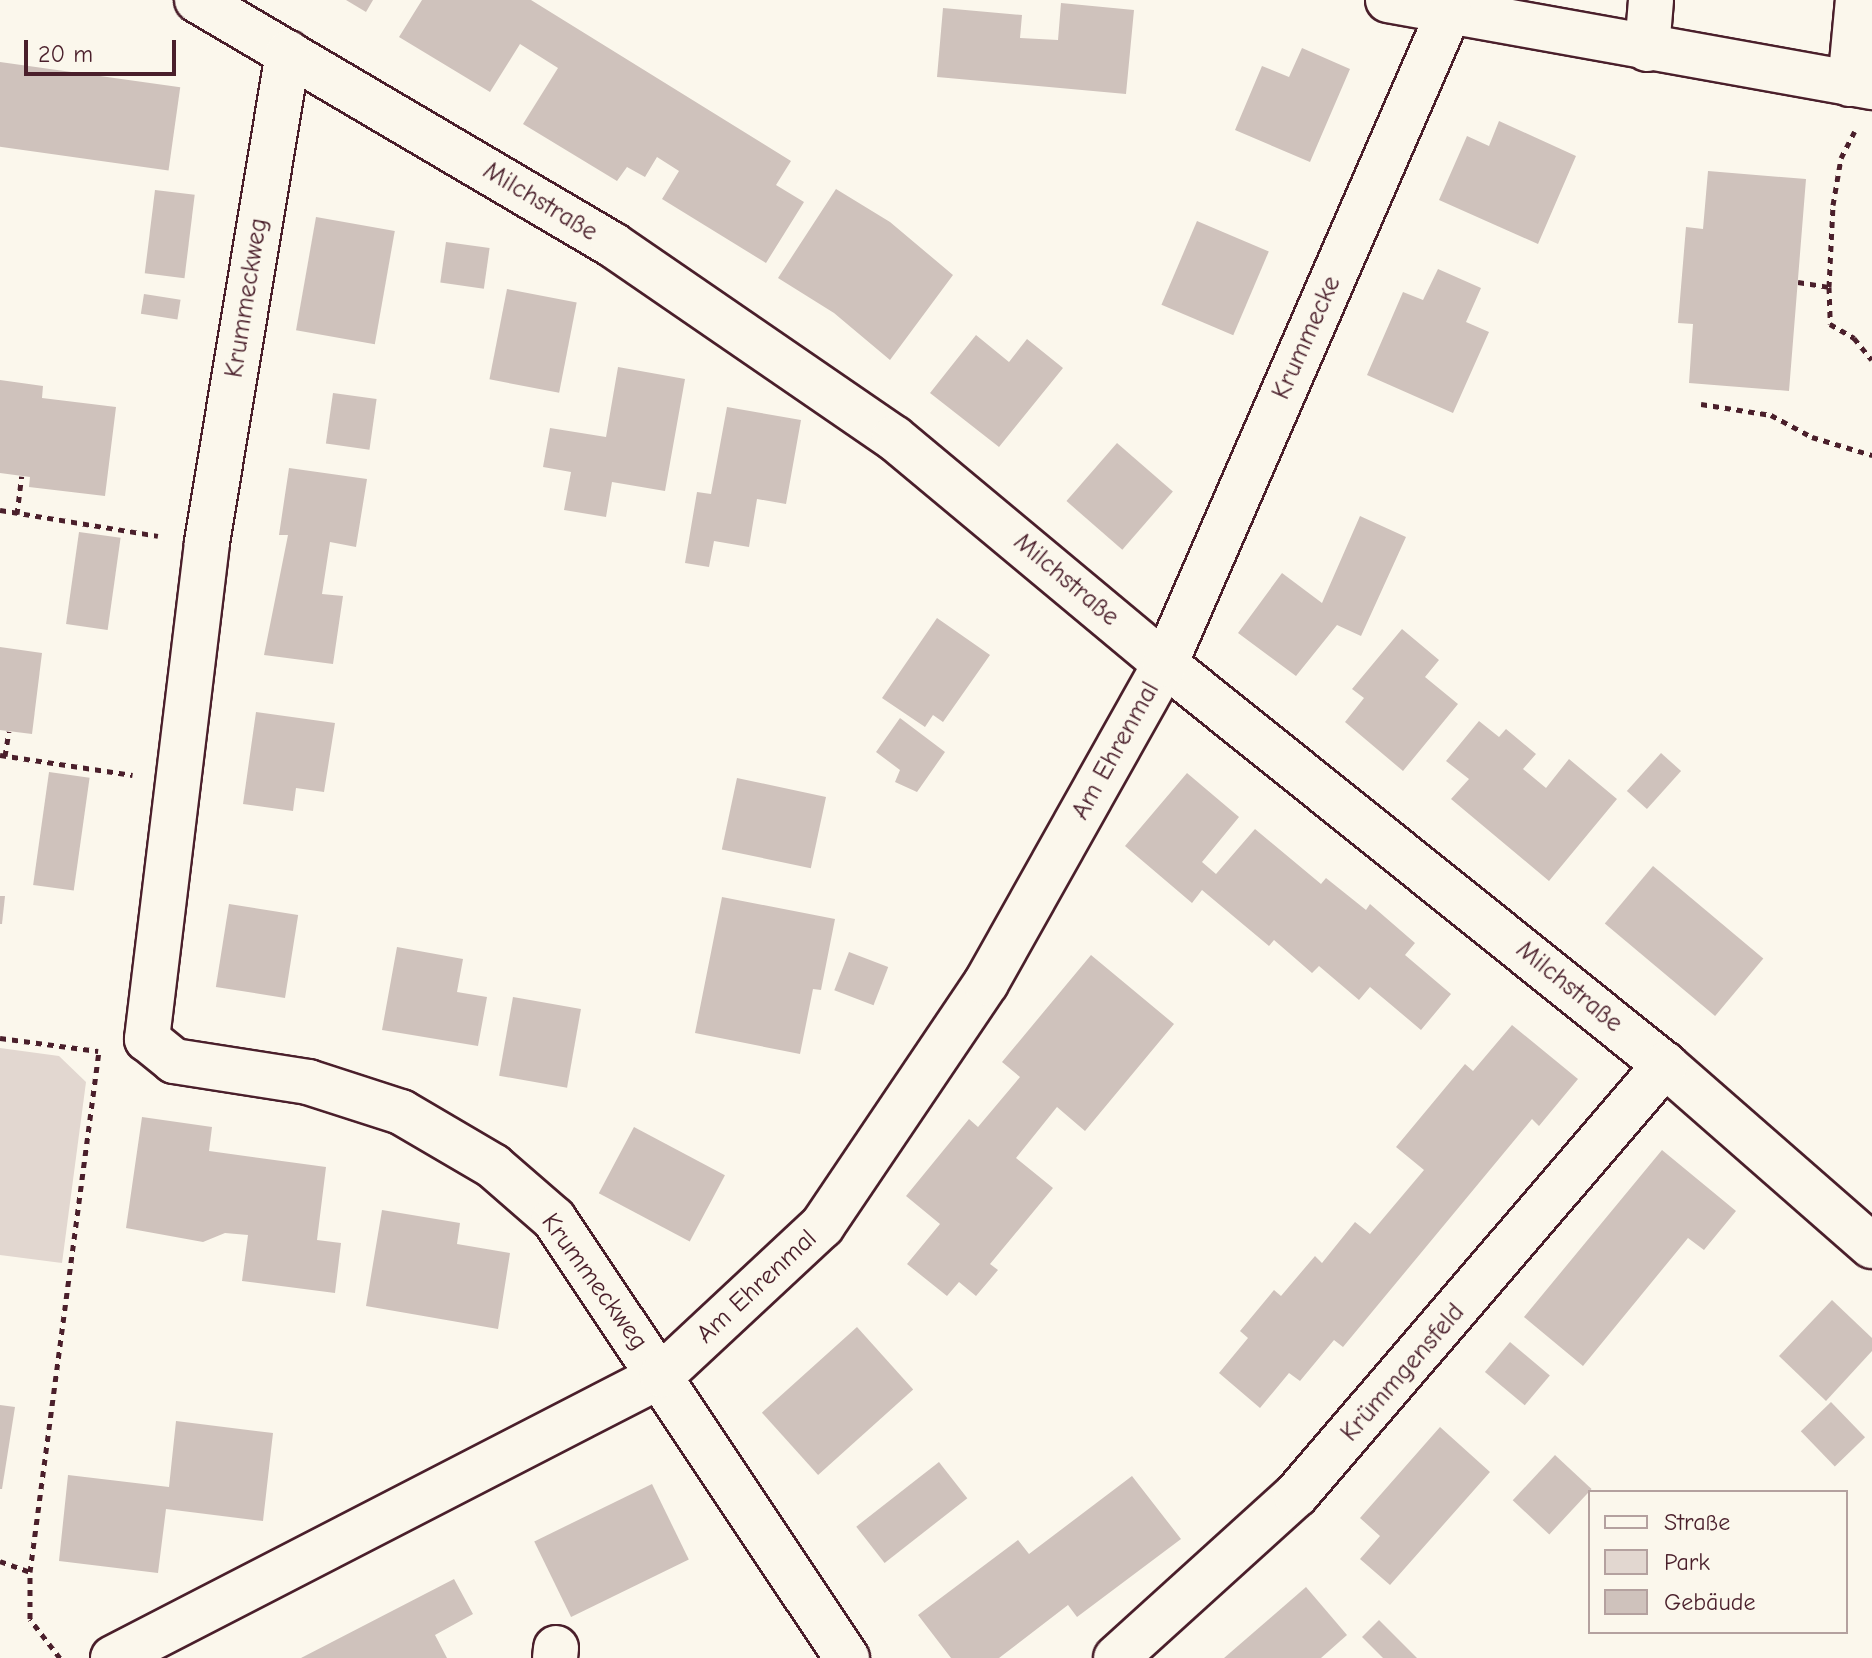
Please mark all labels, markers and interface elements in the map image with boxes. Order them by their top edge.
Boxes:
scale bar [28,24,180,74]
text: 20 m [38,40,93,68]
street label: Milchstraße [477,156,603,248]
street label: Krummeckweg [219,216,275,380]
street label: Krummecke [1266,271,1348,405]
street label: Milchstraße [1007,527,1125,633]
street label: Am Ehrenmal [1065,677,1167,825]
street label: Milchstraße [1509,935,1629,1039]
street label: Krummeckweg [534,1208,654,1356]
street label: Am Ehrenmal [691,1224,823,1350]
street label: Krümmgensfeld [1335,1298,1471,1448]
legend [1588,1490,1848,1634]
text: Straße [1664,1508,1730,1536]
text: Park [1664,1548,1710,1576]
text: Gebäude [1664,1588,1755,1616]

